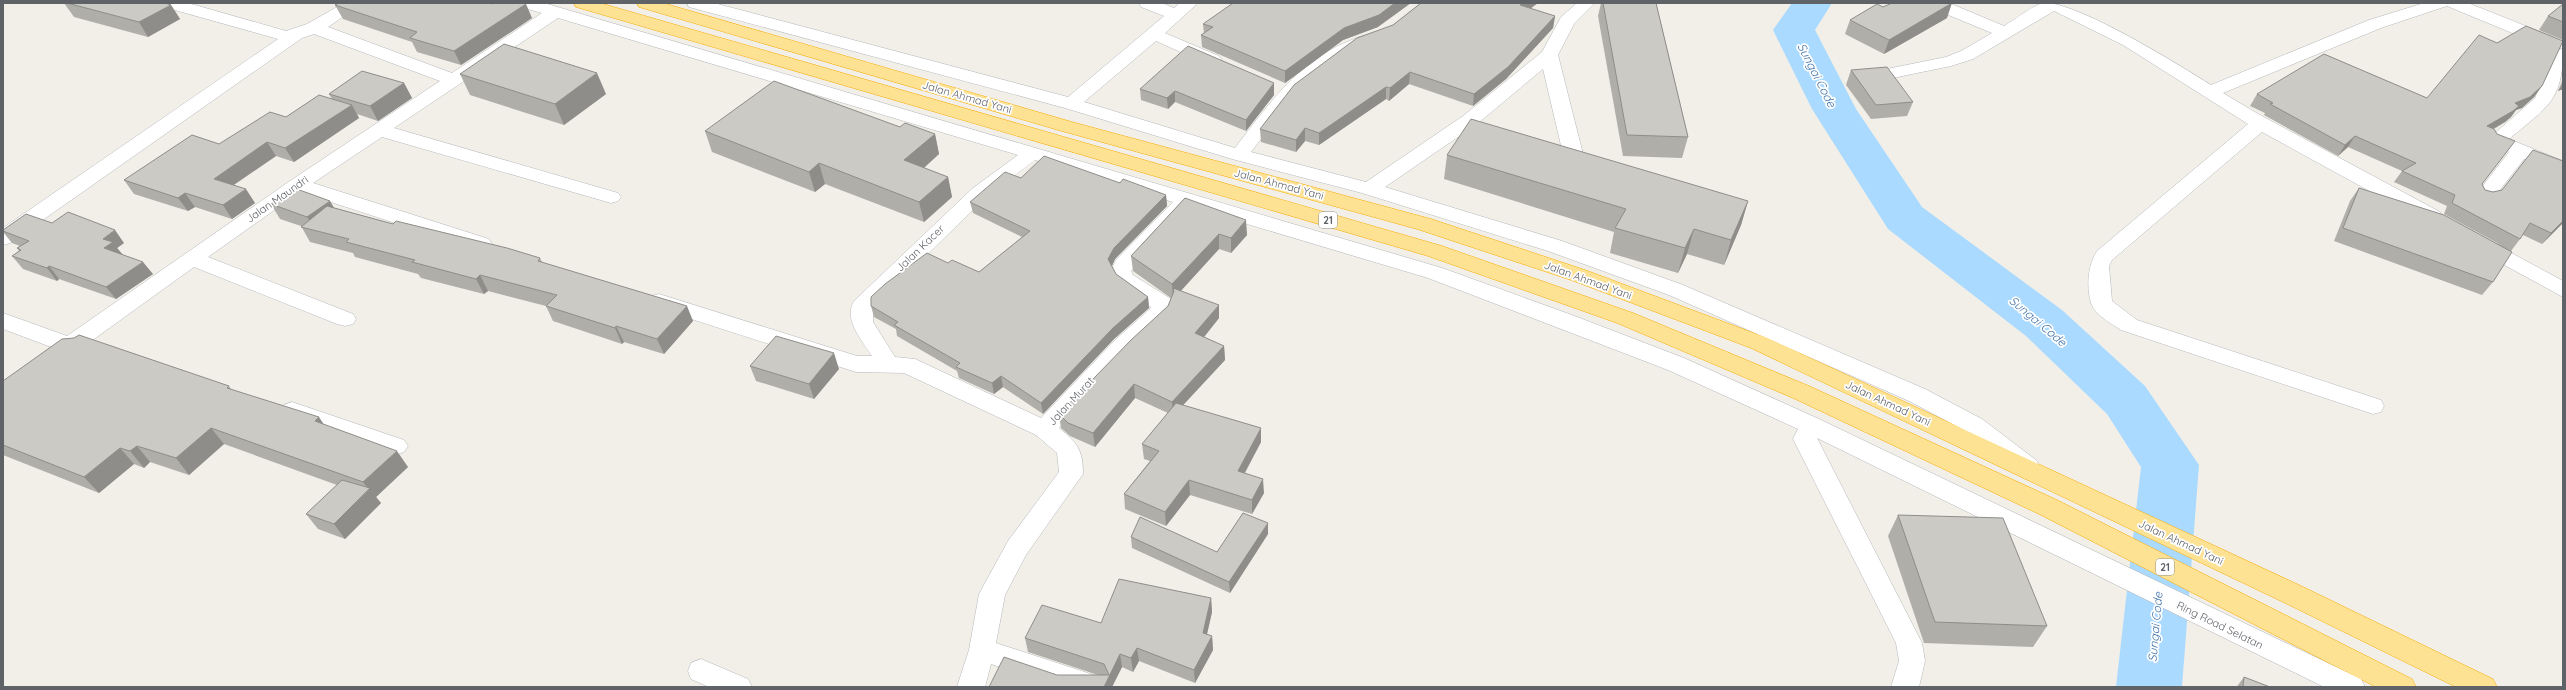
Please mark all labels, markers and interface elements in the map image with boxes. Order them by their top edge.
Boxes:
water label: Sungai Code [1794,40,1840,111]
street label: Jalan Ahmad Yani [921,78,1013,116]
street label: Jalan Ahmad Yani [1233,165,1325,203]
street label: Jalan Maundri [243,172,311,226]
road number: 21 [1319,212,1337,228]
street label: Jalan Kacer [893,221,948,274]
street label: Jalan Ahmad Yani [1542,258,1634,302]
water label: Sungai Code [2006,293,2071,350]
street label: Jalan Murat [1045,374,1097,428]
street label: Jalan Ahmad Yani [1843,377,1933,429]
street label: Jalan Ahmad Yani [2136,516,2226,568]
road number: 21 [2156,559,2174,575]
water label: Sungai Code [2144,590,2166,663]
street label: Ring Road Selatan [2174,598,2266,652]

